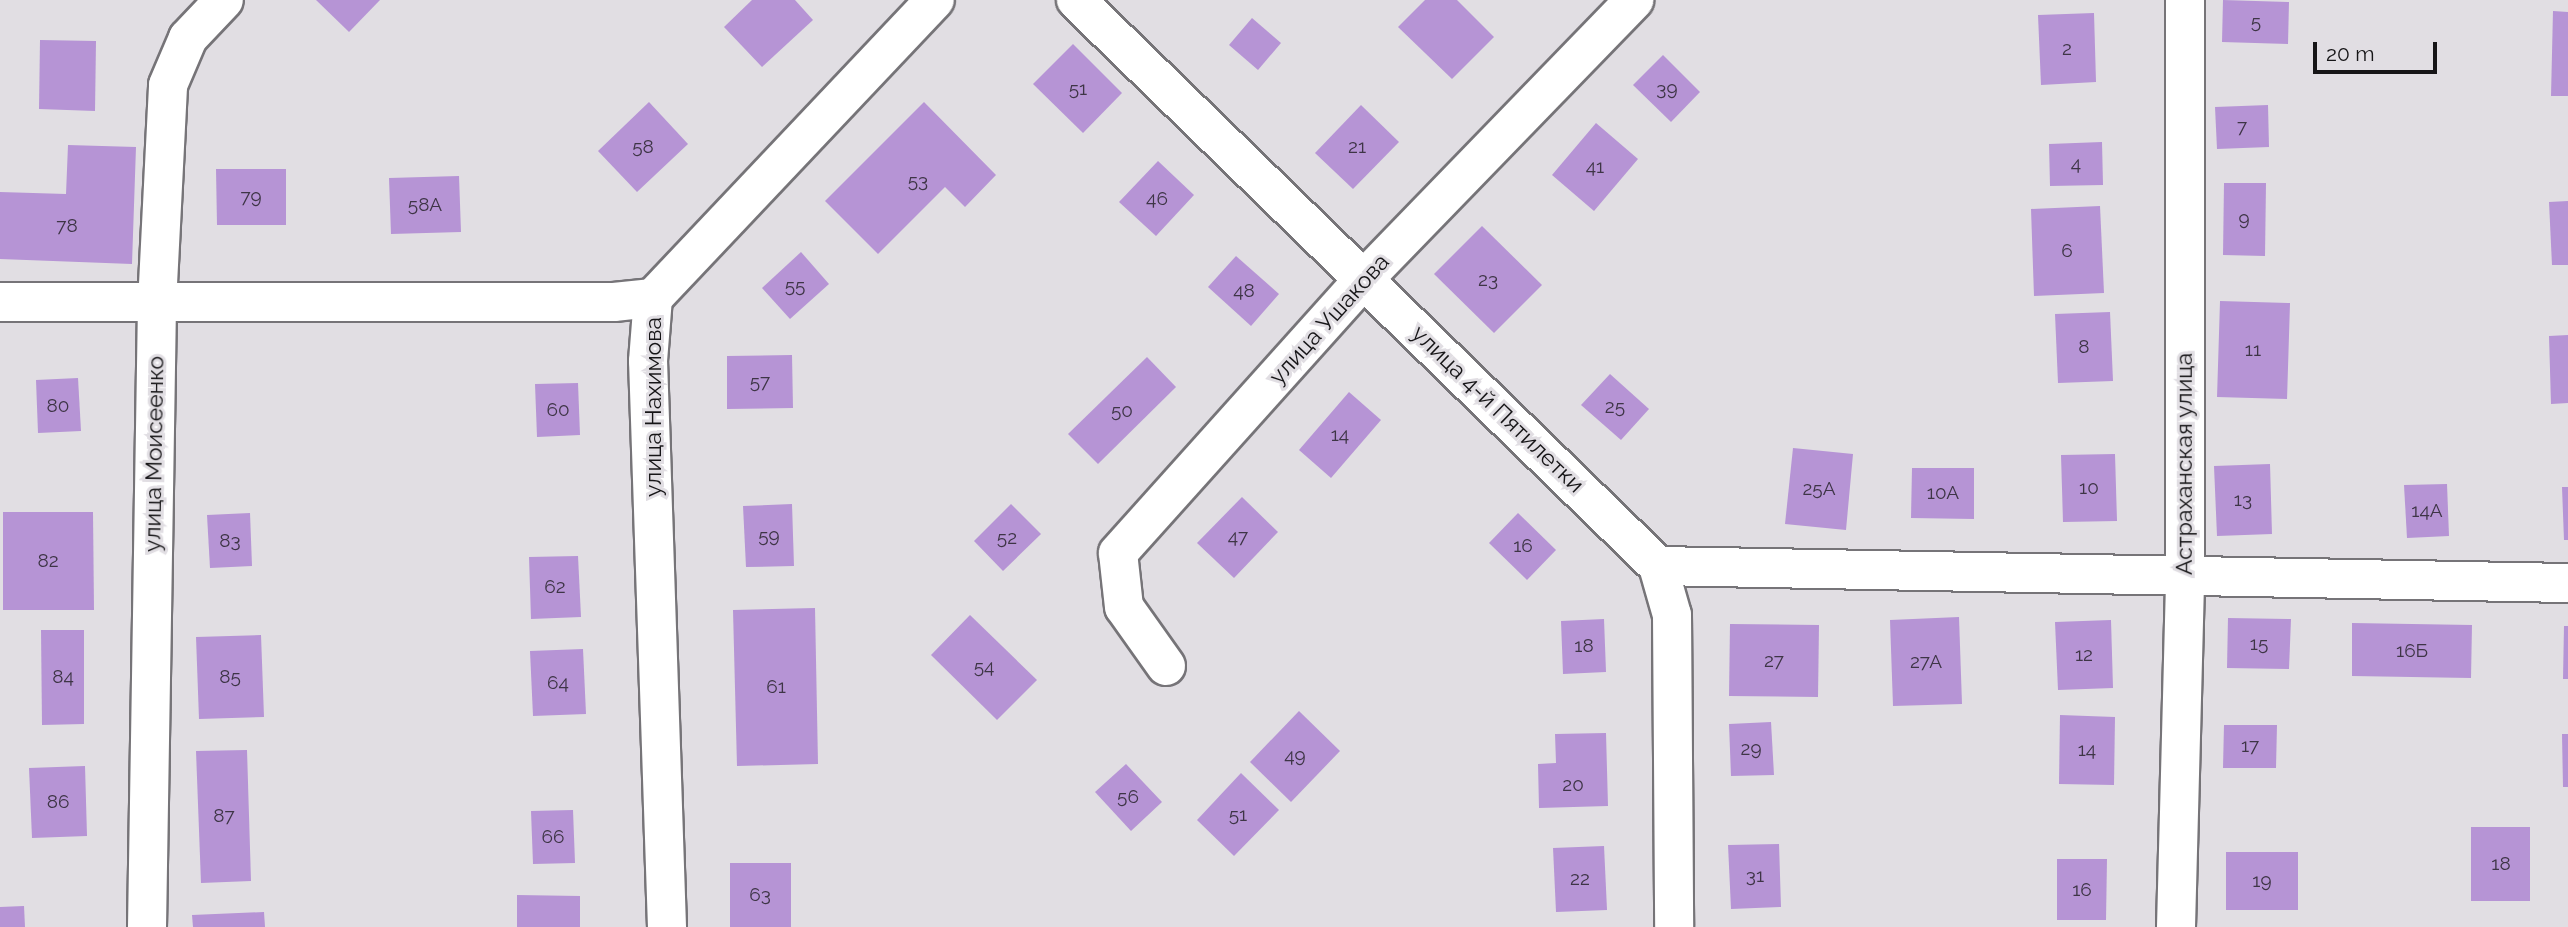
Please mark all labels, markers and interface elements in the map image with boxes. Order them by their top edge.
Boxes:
house number: 5 [2251,11,2261,33]
scale bar [2316,28,2440,72]
house number: 2 [2062,38,2072,60]
text: 20 m [2326,41,2374,66]
house number: 51 [1069,78,1087,100]
house number: 39 [1656,78,1678,100]
house number: 7 [2237,116,2247,138]
house number: 58 [632,136,654,158]
house number: 21 [1348,136,1366,158]
house number: 4 [2071,153,2081,175]
house number: 41 [1586,156,1604,178]
house number: 53 [908,170,928,192]
house number: 79 [240,186,262,208]
house number: 46 [1146,188,1168,210]
house number: 58А [408,194,442,216]
house number: 9 [2238,208,2250,230]
house number: 78 [56,215,78,237]
house number: 6 [2061,240,2073,262]
street label: улица Ушакова [1263,248,1395,390]
house number: 23 [1478,269,1498,291]
house number: 55 [785,275,805,297]
house number: 48 [1233,280,1255,302]
street label: улица Нахимова [639,317,667,497]
street label: улица 4-й Пятилетки [1406,320,1590,498]
house number: 8 [2078,336,2090,358]
house number: 11 [2245,339,2261,361]
street label: Астраханская улица [2170,353,2198,575]
street label: улица Моисеенко [138,356,170,552]
house number: 57 [750,371,770,393]
house number: 80 [47,395,69,417]
house number: 25 [1605,396,1625,418]
house number: 60 [546,399,570,421]
house number: 50 [1111,400,1133,422]
house number: 14 [1331,424,1349,446]
house number: 10 [2079,477,2099,499]
house number: 25А [1802,478,1836,500]
house number: 10А [1927,482,1959,504]
house number: 13 [2234,489,2252,511]
house number: 14А [2411,500,2443,522]
house number: 59 [758,525,780,547]
house number: 47 [1228,526,1248,548]
house number: 52 [997,527,1017,549]
house number: 83 [219,530,241,552]
house number: 16 [1513,535,1533,557]
house number: 82 [37,550,59,572]
house number: 62 [544,576,566,598]
house number: 15 [2250,633,2268,655]
house number: 18 [1574,635,1594,657]
house number: 16Б [2396,640,2428,662]
house number: 12 [2075,644,2093,666]
house number: 27 [1764,650,1784,672]
house number: 27А [1910,651,1942,673]
house number: 54 [974,656,994,678]
house number: 84 [52,666,74,688]
house number: 85 [219,666,241,688]
house number: 64 [547,672,569,694]
house number: 61 [766,676,786,698]
house number: 17 [2241,735,2259,757]
house number: 29 [1740,738,1762,760]
house number: 14 [2078,739,2096,761]
house number: 49 [1284,745,1306,767]
house number: 20 [1562,774,1584,796]
house number: 56 [1117,786,1139,808]
house number: 86 [47,791,69,813]
house number: 51 [1229,804,1247,826]
house number: 87 [213,805,235,827]
house number: 66 [542,826,564,848]
house number: 18 [2491,853,2511,875]
house number: 31 [1746,865,1764,887]
house number: 22 [1570,868,1590,890]
house number: 19 [2252,870,2272,892]
house number: 16 [2072,879,2092,901]
house number: 63 [749,884,771,906]

